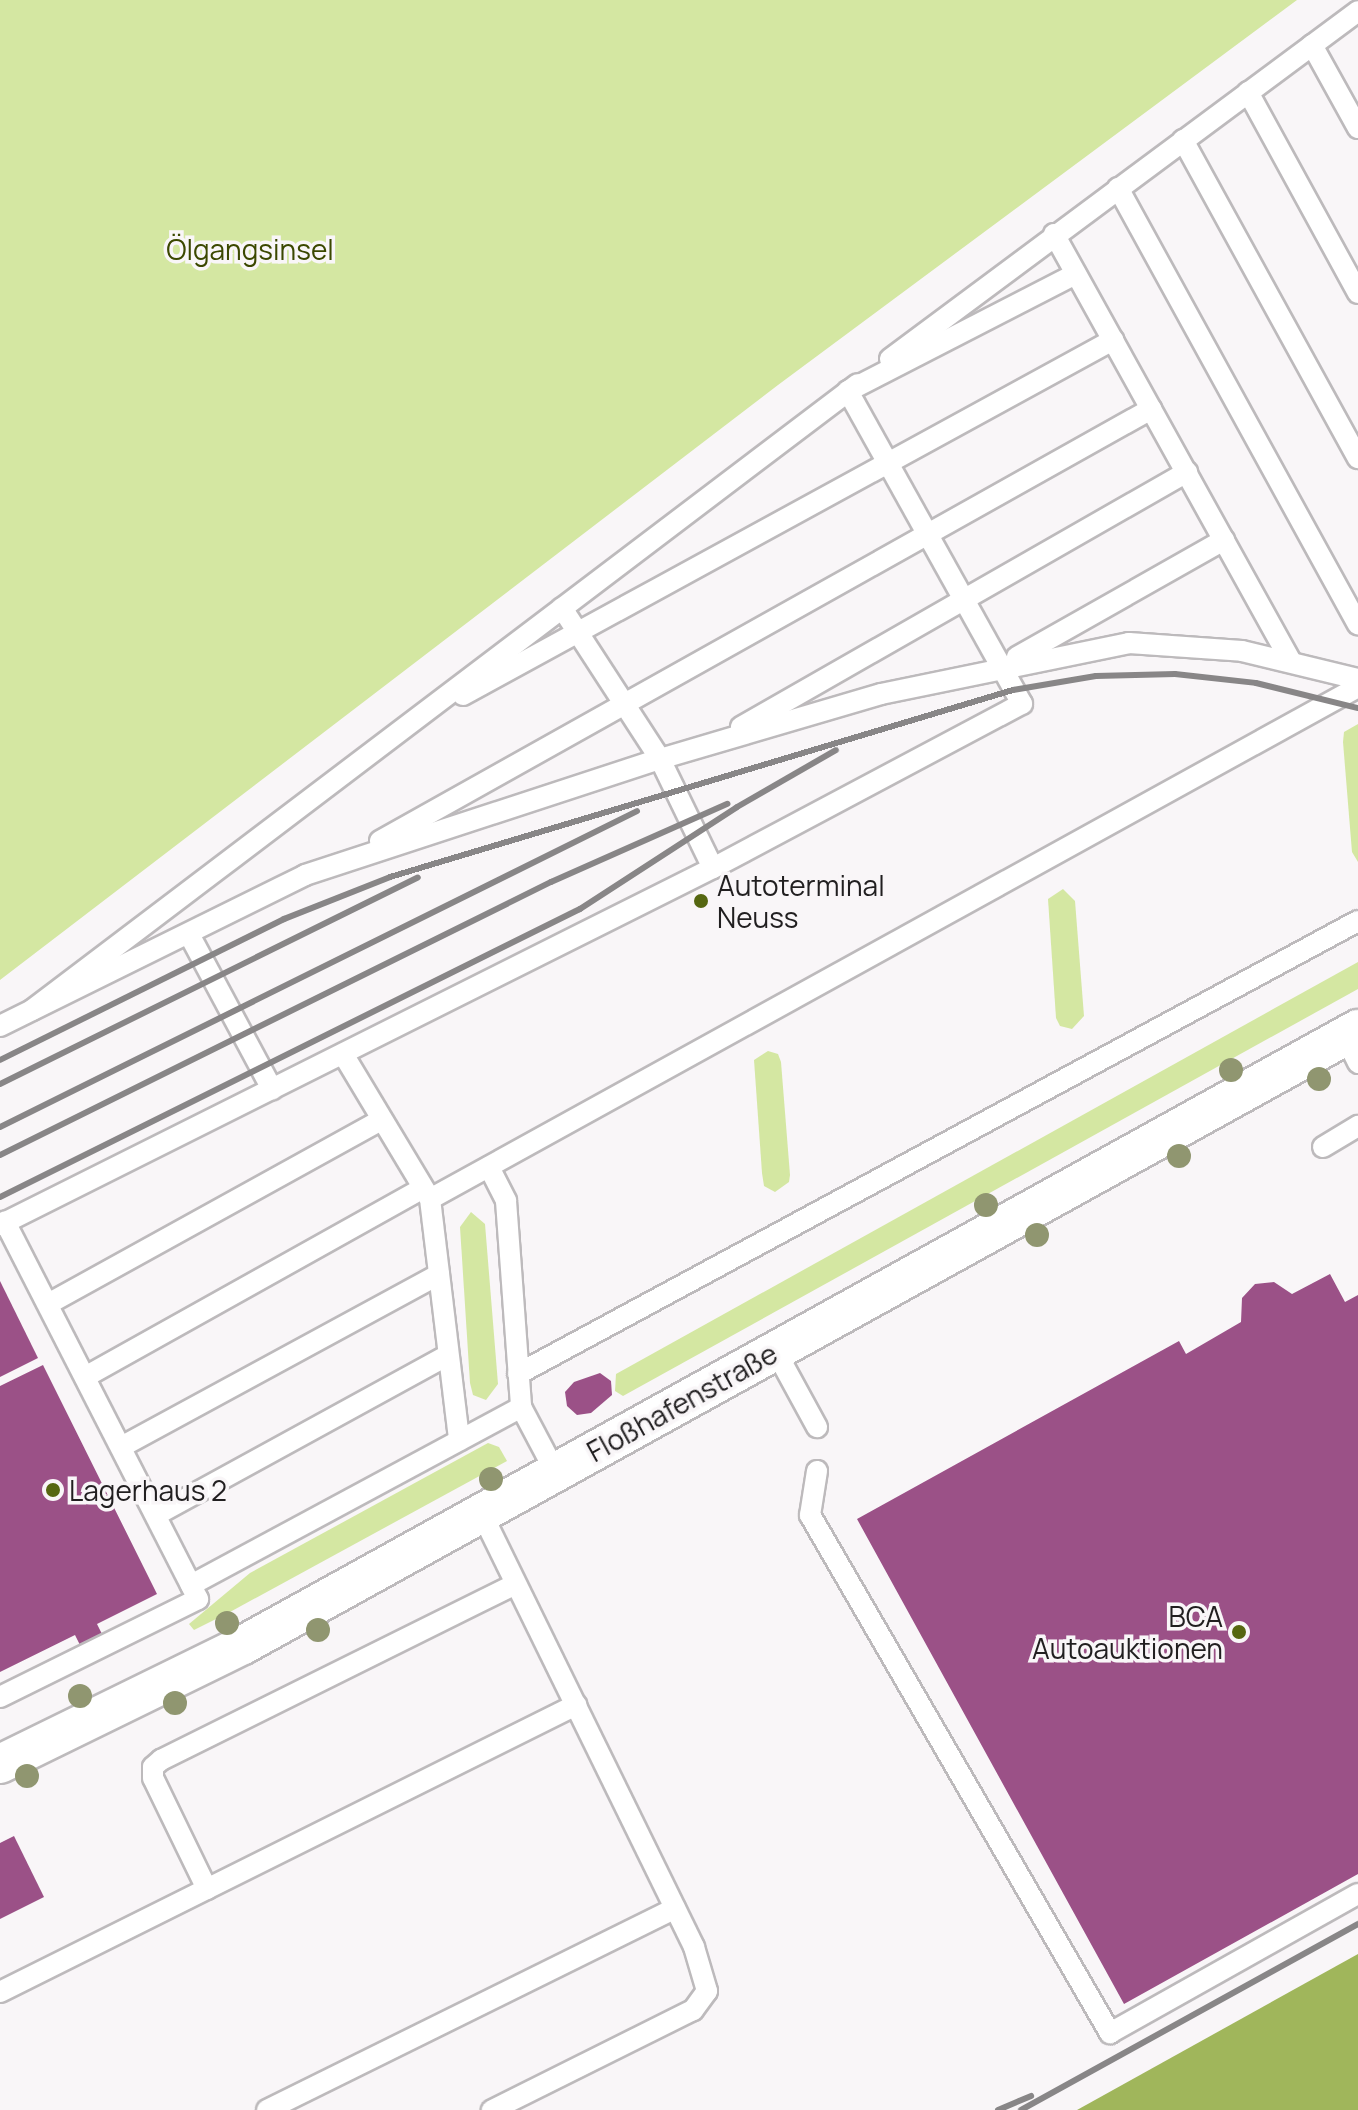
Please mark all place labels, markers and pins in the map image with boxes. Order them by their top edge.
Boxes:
place label: Autoterminal Neuss [717,868,885,934]
marker: Autoterminal Neuss [692,892,710,910]
place label: Lagerhaus 2 [69,1473,227,1507]
marker: Lagerhaus 2 [44,1481,62,1499]
place label: BCA Autoauktionen [1032,1599,1223,1665]
marker: BCA Autoauktionen [1230,1623,1248,1641]

